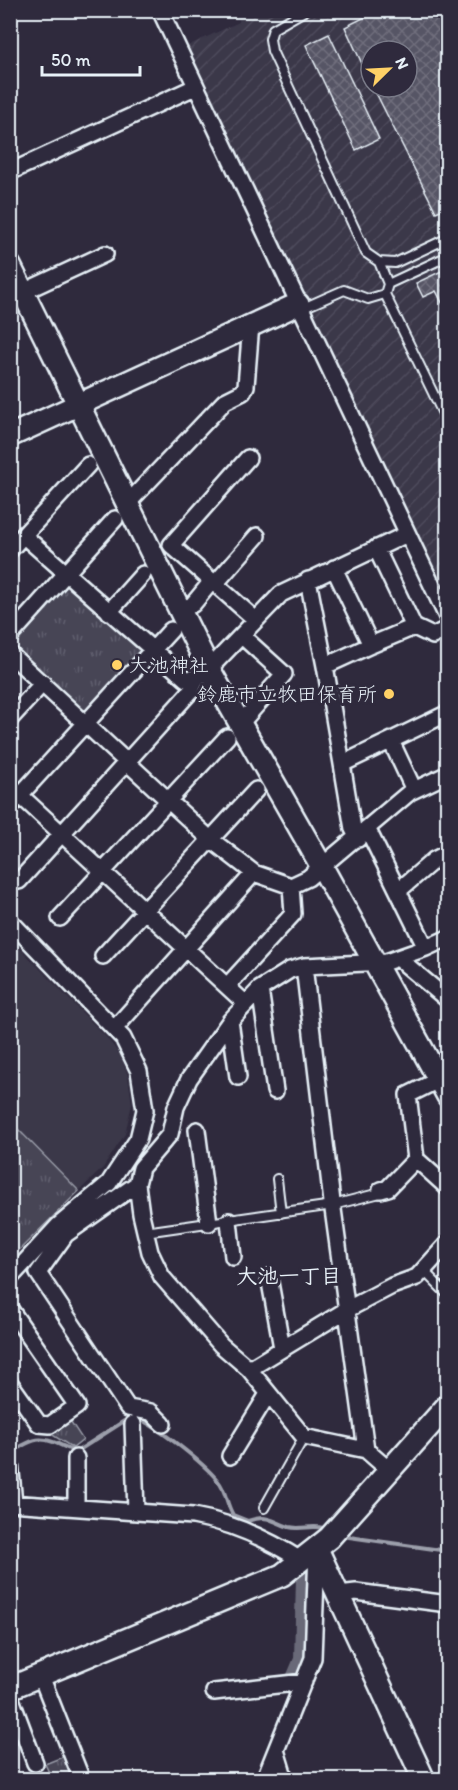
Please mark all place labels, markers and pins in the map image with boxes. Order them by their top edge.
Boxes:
place label: 大池神社 [129,653,209,677]
marker: 大池神社 [110,658,124,672]
place label: 鈴鹿市立牧田保育所 [197,682,377,706]
marker: 鈴鹿市立牧田保育所 [382,687,396,701]

